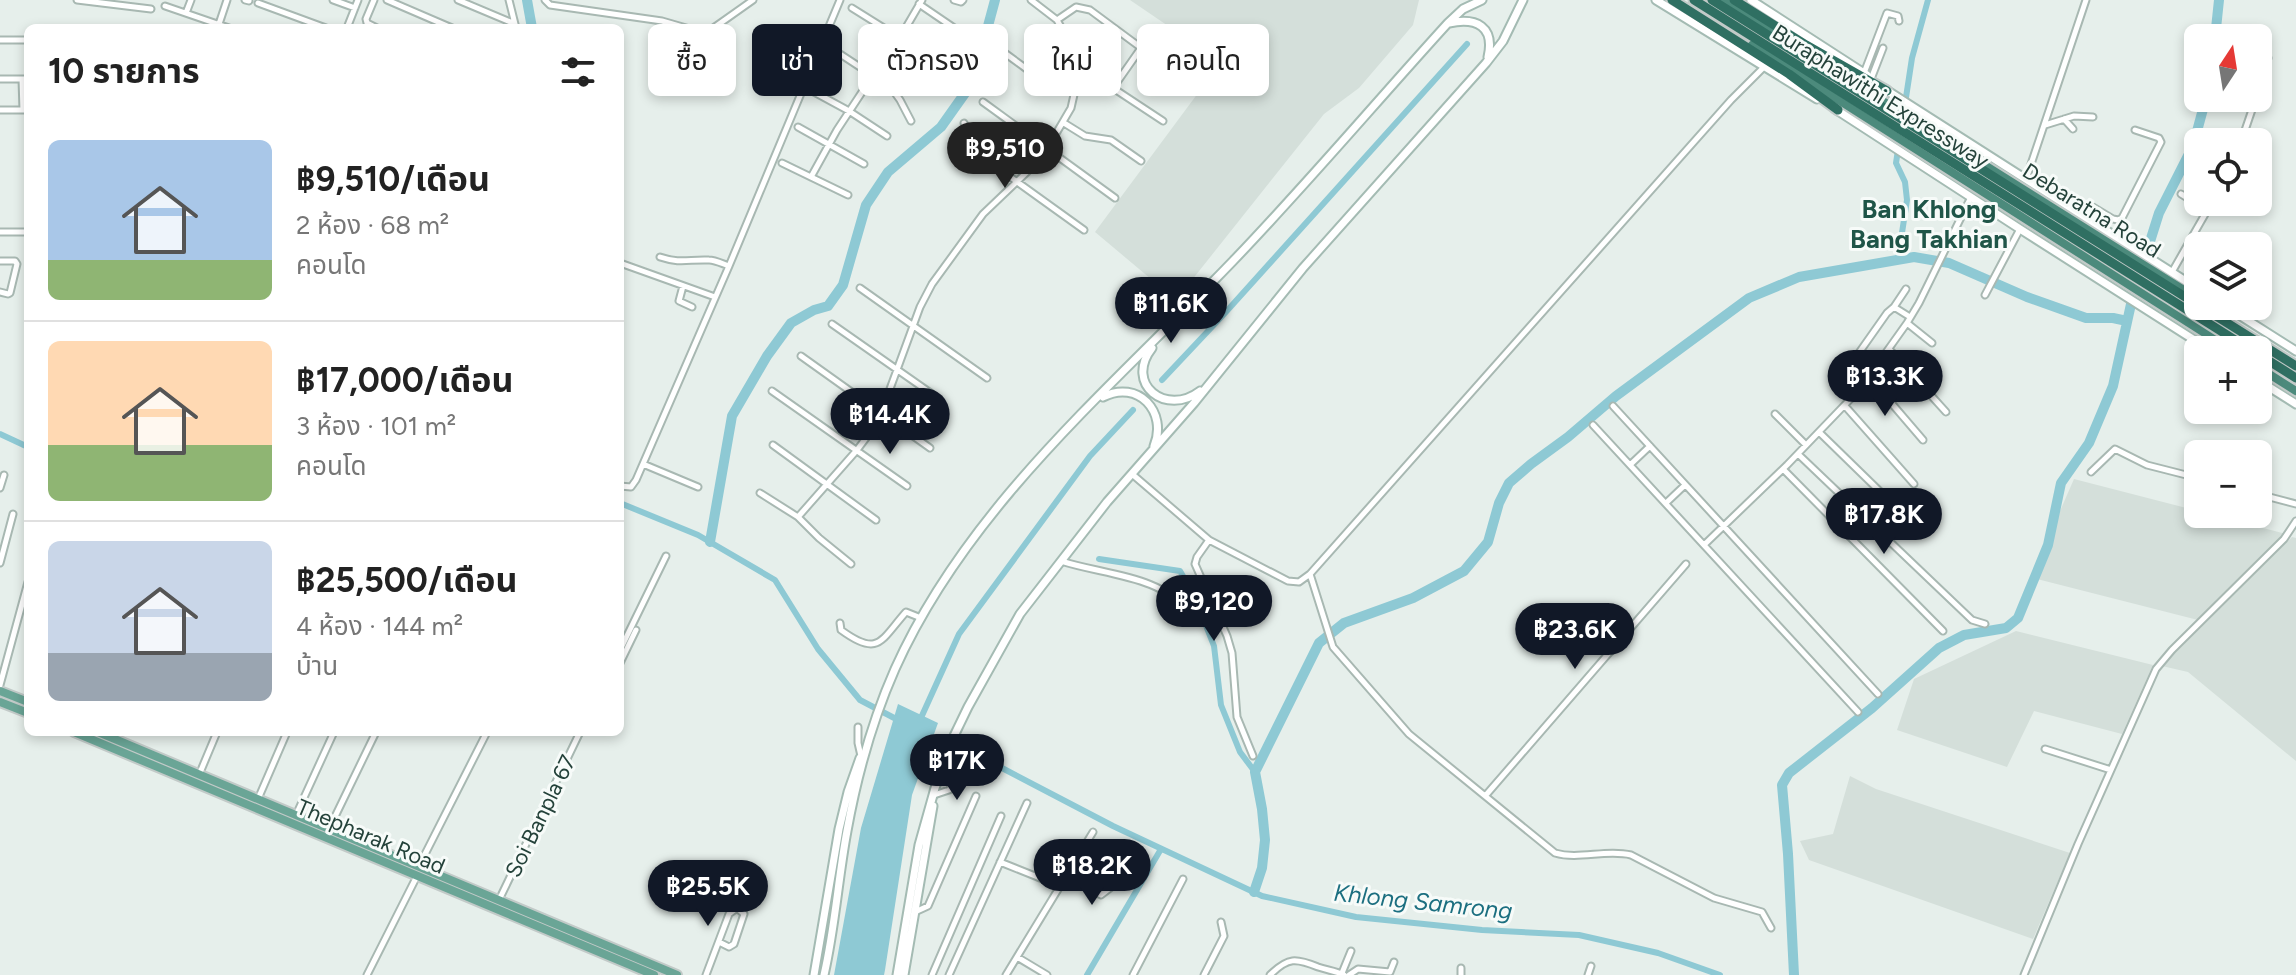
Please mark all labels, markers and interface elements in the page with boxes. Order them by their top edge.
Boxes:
street label: Buraphawithi Expressway [1767,19,1994,174]
chip: ซื้อ [648,24,736,96]
chip: เช่า [752,24,842,96]
chip: ตัวกรอง [858,24,1008,96]
chip: ใหม่ [1024,24,1121,96]
chip: คอนโด [1137,24,1269,96]
north arrow [2184,24,2272,112]
map controls [2184,24,2272,528]
icon: filters [556,50,600,94]
text: 10 รายการ [48,51,200,92]
pin: ฿9,510 [940,122,1070,190]
button: locate [2184,128,2272,216]
text: ฿9,510 [965,132,1045,164]
street label: Debaratna Road [2018,157,2166,264]
text: ฿9,510/เดือน [296,159,490,200]
icon: home [112,172,208,268]
district label: Ban Khlong Bang Takhian [1850,193,2008,255]
text: 2 ห้อง · 68 m² [296,209,449,241]
button: layers [2184,232,2272,320]
text: คอนโด [296,249,367,281]
pin: ฿11.6K [1106,277,1236,345]
text: ฿11.6K [1133,287,1209,319]
button: + [2184,336,2272,424]
pin: ฿13.3K [1820,350,1950,418]
text: ฿17,000/เดือน [296,360,513,401]
text: ฿13.3K [1846,360,1924,392]
icon: home [112,373,208,469]
pin: ฿14.4K [825,388,955,456]
text: ฿14.4K [849,398,931,430]
text: 3 ห้อง · 101 m² [296,410,456,442]
button: − [2184,440,2272,528]
text: คอนโด [296,450,367,482]
pin: ฿17.8K [1819,488,1949,556]
text: ฿17.8K [1844,498,1924,530]
text: ฿25,500/เดือน [296,560,517,601]
icon: home [112,573,208,669]
pin: ฿9,120 [1149,575,1279,643]
text: ฿9,120 [1174,585,1254,617]
pin: ฿23.6K [1510,603,1640,671]
text: 4 ห้อง · 144 m² [296,610,463,642]
text: ฿23.6K [1533,613,1617,645]
text: บ้าน [296,650,338,682]
pin: ฿17K [910,734,1004,802]
text: ฿17K [928,744,986,776]
street label: Soi Banpla 67 [499,751,582,882]
street label: Thepharak Road [293,793,449,880]
pin: ฿18.2K [1027,839,1157,907]
text: ฿18.2K [1052,849,1132,881]
pin: ฿25.5K [643,860,773,928]
text: ฿25.5K [666,870,750,902]
water label: Khlong Samrong [1332,878,1514,925]

